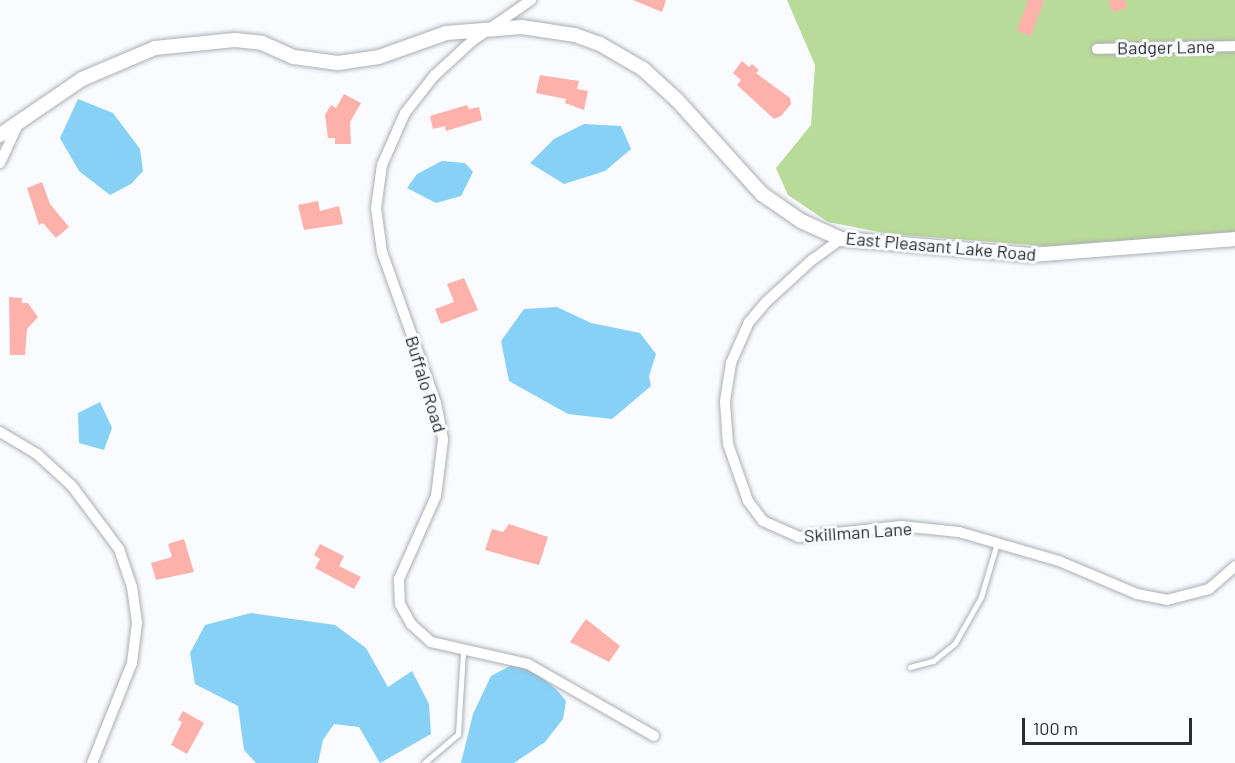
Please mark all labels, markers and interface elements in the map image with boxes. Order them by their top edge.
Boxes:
street label: Badger Lane [1117,35,1215,59]
street label: East Pleasant Lake Road [845,227,1037,265]
street label: Buffalo Road [401,333,451,435]
street label: Skillman Lane [803,517,913,547]
scale bar [1025,706,1194,744]
text: 100 m [1033,717,1078,739]

